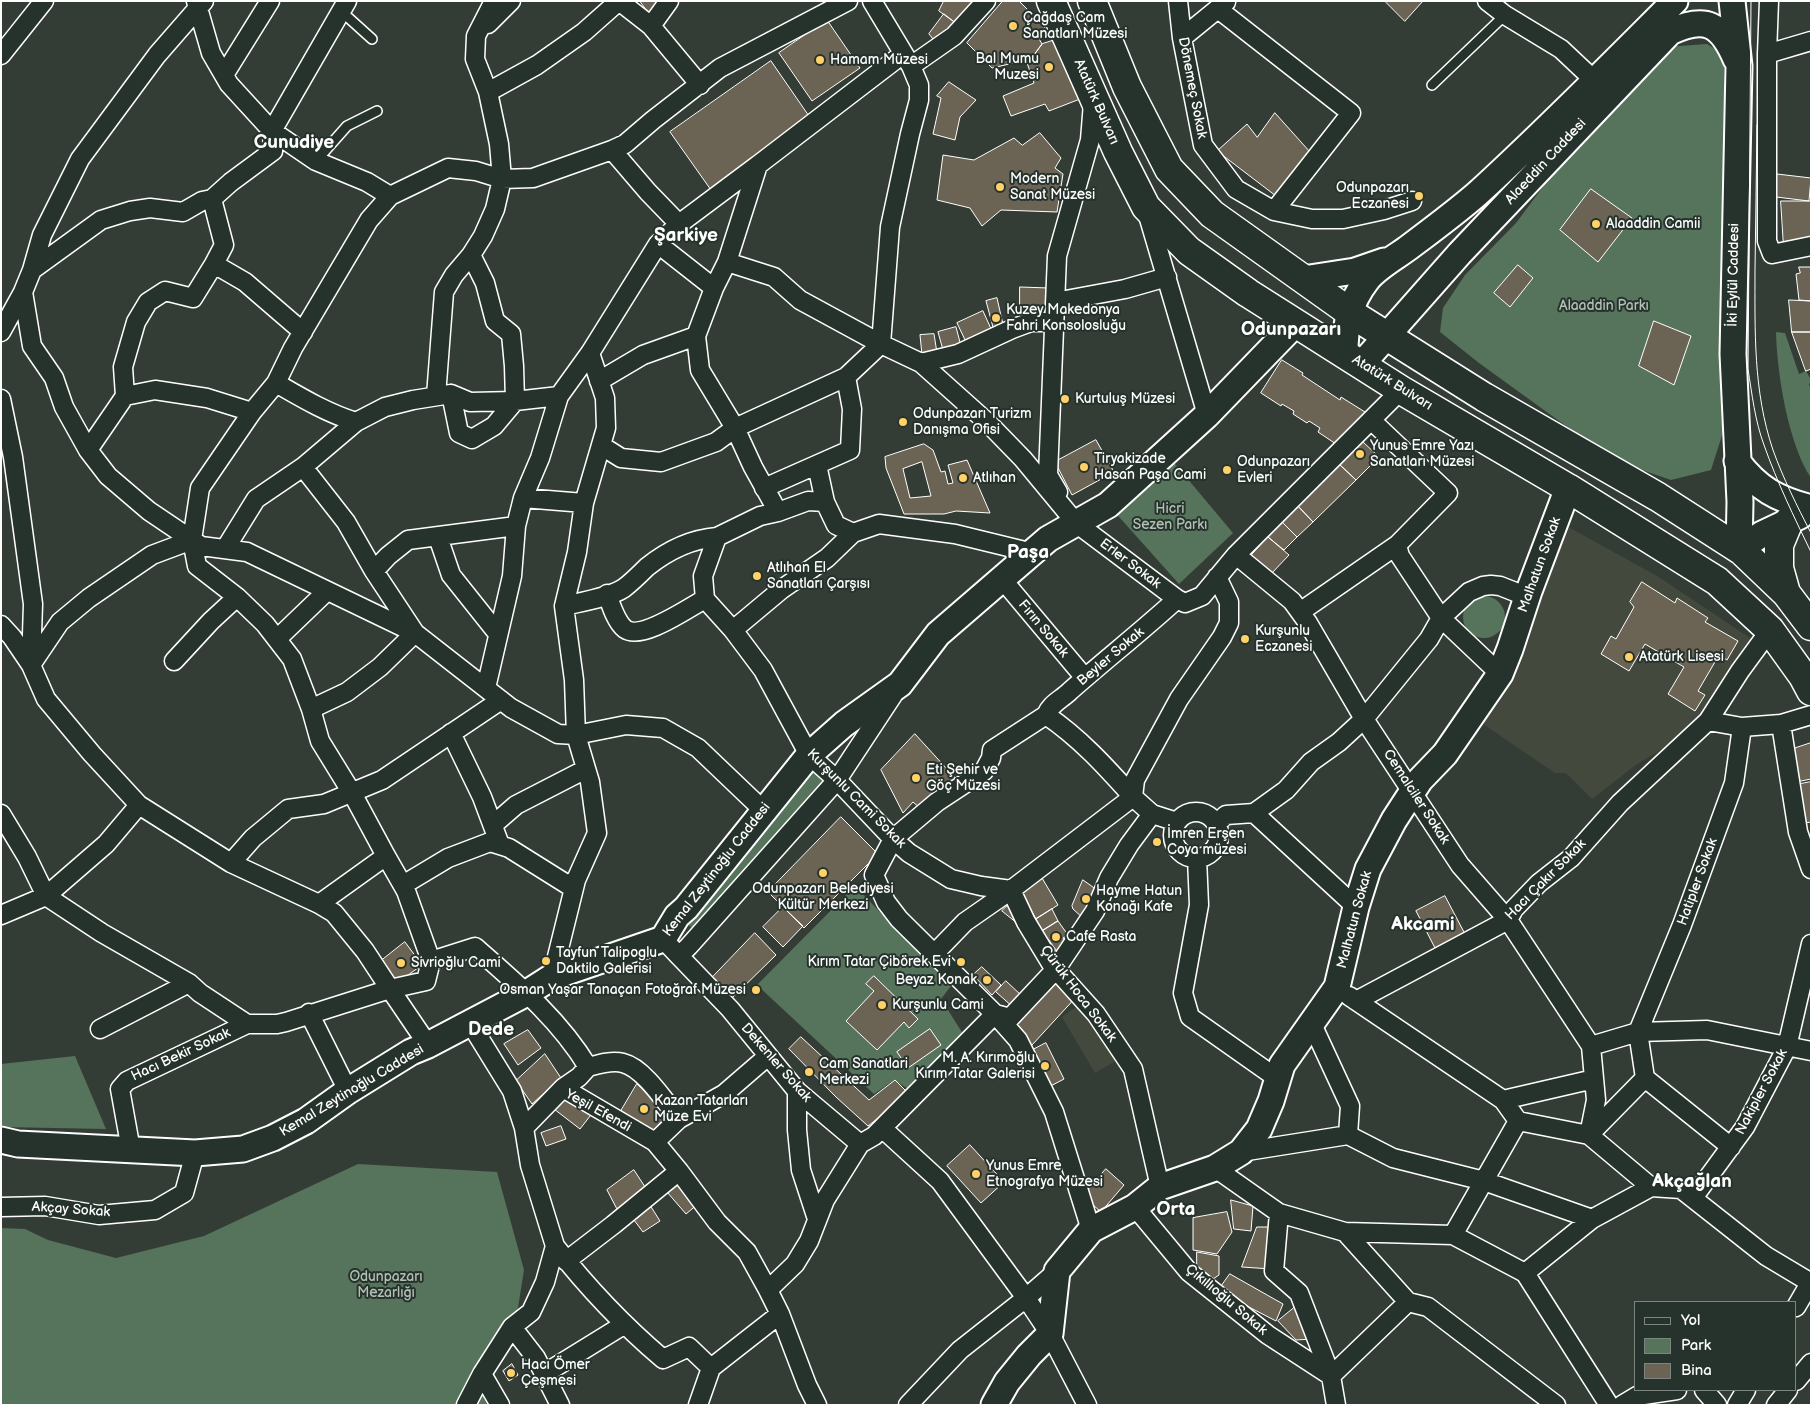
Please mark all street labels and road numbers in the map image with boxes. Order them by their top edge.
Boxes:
street label: Dönemeç Sokak [1174,36,1210,140]
street label: Atatürk Bulvarı [1070,57,1122,147]
street label: Alaeddin Caddesi [1502,116,1590,208]
street label: İki Eylül Caddesi [1725,223,1743,327]
street label: Atatürk Bulvarı [1349,352,1435,414]
street label: Malhatun Sokak [1515,515,1565,615]
street label: Erler Sokak [1096,536,1164,592]
street label: Fırın Sokak [1014,597,1072,661]
street label: Beyler Sokak [1074,624,1148,690]
street label: Kurşunlu Cami Sokak [803,746,909,852]
street label: Cemalciler Sokak [1379,747,1453,847]
street label: Kemal Zeytinoğlu Caddesi [660,800,774,940]
street label: Hacı Çakır Sokak [1502,836,1590,924]
street label: Hatipler Sokak [1674,836,1722,928]
street label: Malhatun Sokak [1334,869,1376,971]
street label: Çürük Hoca Sokak [1036,942,1120,1046]
street label: Dekenler Sokak [737,1020,815,1106]
street label: Hacı Bekir Sokak [129,1025,233,1085]
street label: Kemal Zeytinoğlu Caddesi [277,1041,427,1141]
street label: Nakipler Sokak [1732,1046,1792,1138]
street label: Yeşil Efendi [562,1086,634,1136]
street label: Akçay Sokak [31,1199,111,1221]
street label: Çıkıllıoğlu Sokak [1182,1261,1270,1339]

